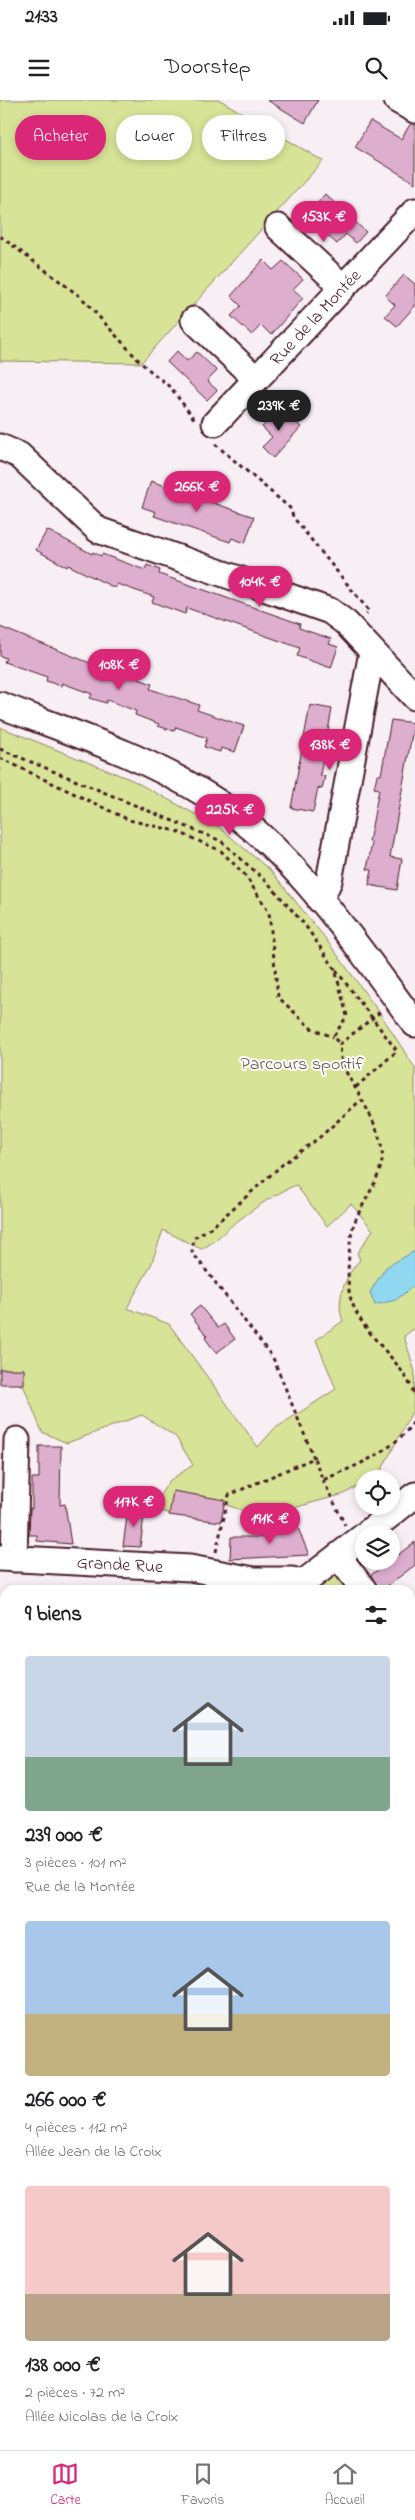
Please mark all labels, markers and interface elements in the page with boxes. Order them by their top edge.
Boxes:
text: 21:33 [25,4,58,31]
text: Doorstep [164,52,251,84]
icon: menu [25,54,53,82]
icon: search [362,54,390,82]
chip: Acheter [15,115,106,160]
chip: Louer [116,115,192,160]
chip: Filtres [202,115,285,160]
pin: 153K € [283,200,365,243]
text: 153K € [302,205,346,229]
street label: Rue de la Montée [265,263,369,373]
pin: 239K € [238,390,320,432]
text: 239K € [258,394,300,418]
pin: 266K € [156,470,238,513]
text: 266K € [175,475,219,499]
pin: 104K € [219,566,301,608]
text: 104K € [239,570,281,594]
pin: 108K € [78,648,160,691]
text: 108K € [99,653,139,677]
pin: 138K € [289,728,371,771]
text: 138K € [310,733,350,757]
pin: 225K € [189,794,271,836]
text: 225K € [206,798,254,822]
park label: Parcours sportif [240,1052,364,1078]
map controls [355,1470,400,1570]
button: locate [355,1470,400,1515]
pin: 117K € [93,1486,175,1528]
text: 117K € [114,1490,154,1514]
pin: 191K € [229,1502,311,1545]
text: 191K € [251,1507,289,1531]
button: layers [355,1525,400,1570]
street label: Grande Rue [76,1551,165,1581]
text: 9 biens [25,1600,82,1630]
icon: filters [362,1601,390,1629]
icon: home [163,1689,253,1779]
text: 239 000 € [25,1821,103,1851]
text: 3 pièces · 101 m² [25,1851,126,1875]
text: Rue de la Montée [25,1875,135,1899]
icon: home [163,1954,253,2044]
text: 266 000 € [25,2086,106,2116]
text: 4 pièces · 112 m² [25,2116,127,2140]
text: Allée Jean de la Croix [25,2140,162,2164]
icon: home [163,2219,253,2309]
text: 138 000 € [25,2351,101,2381]
text: 2 pièces · 72 m² [25,2381,125,2405]
text: Allée Nicolas de la Croix [25,2405,178,2429]
tab: Carte [50,2460,81,2511]
tab: Favoris [181,2460,224,2511]
tab: Accueil [325,2460,365,2511]

